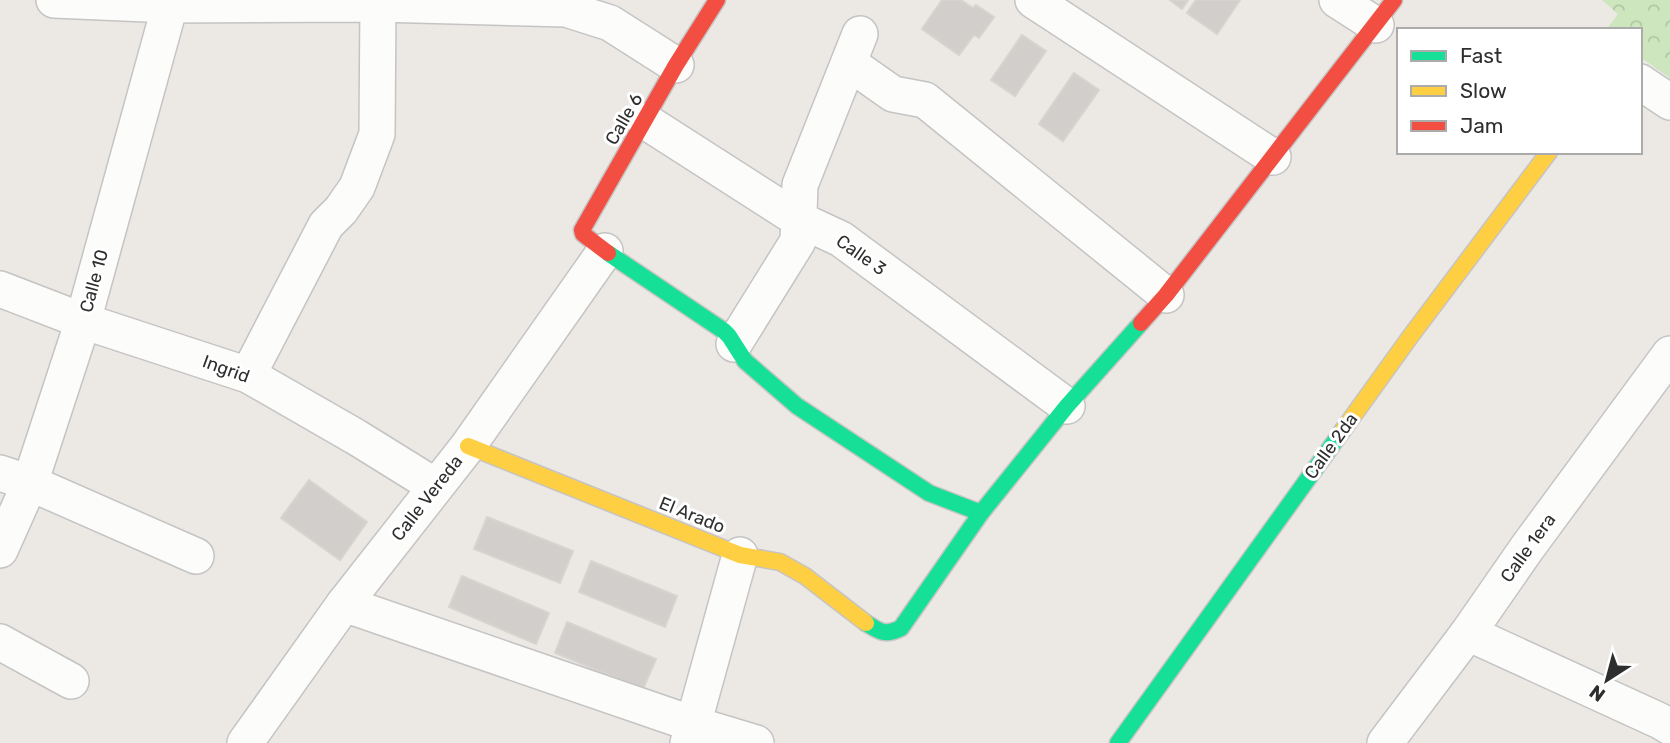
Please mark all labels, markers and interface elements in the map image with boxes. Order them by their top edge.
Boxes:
legend [1397,28,1642,154]
text: Fast [1460,43,1502,68]
text: Slow [1460,78,1507,103]
street label: Calle 6 [600,89,648,149]
text: Jam [1460,113,1504,138]
street label: Calle 3 [832,230,890,280]
street label: Calle 10 [75,247,113,315]
street label: Ingrid [199,350,253,388]
street label: Calle 2da [1300,409,1362,483]
street label: Calle Vereda [387,451,467,545]
street label: El Arado [656,492,728,538]
street label: Calle 1era [1496,509,1560,587]
north arrow [1572,645,1642,715]
text: N [1585,680,1610,707]

